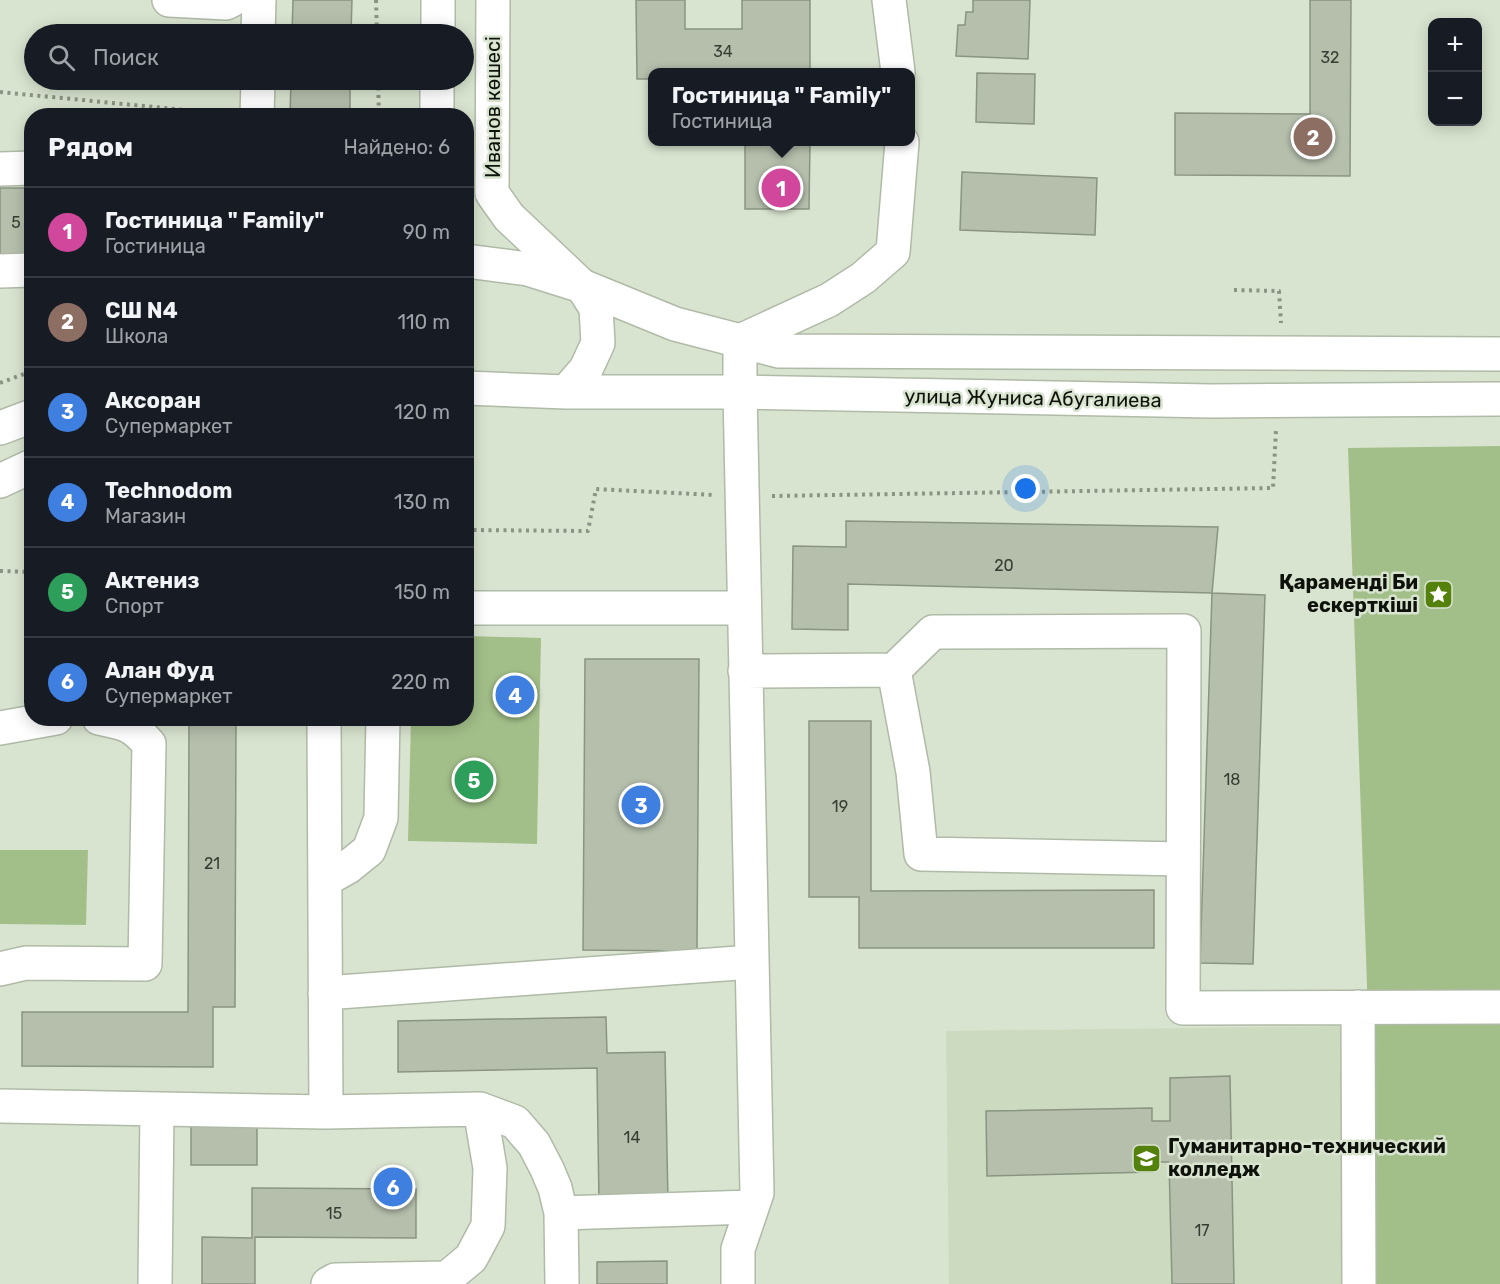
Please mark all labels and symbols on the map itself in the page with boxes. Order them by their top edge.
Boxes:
street label: Иванов көшесі [481,36,505,178]
house number: 34 [713,42,733,61]
house number: 32 [1320,48,1340,67]
pin: 2 [1294,114,1332,160]
pin: 1 [762,166,800,210]
house number: 5 [11,213,21,232]
street label: улица Жуниса Абугалиева [904,384,1162,412]
your location [1011,474,1040,503]
house number: 20 [994,556,1014,575]
place label: Қараменді Би ескерткіші [1279,570,1418,617]
place icon: Қараменді Би ескерткіші [1423,578,1455,610]
pin: 4 [496,672,534,718]
pin: 5 [454,758,494,802]
house number: 18 [1223,770,1241,789]
pin: 3 [622,782,660,828]
house number: 19 [832,797,848,816]
house number: 21 [204,854,220,873]
house number: 14 [624,1128,640,1147]
place label: Гуманитарно-технический колледж [1168,1134,1446,1181]
school or university icon: Гуманитарно-технический колледж [1131,1142,1163,1174]
pin: 6 [374,1164,412,1210]
house number: 15 [326,1204,342,1223]
house number: 17 [1194,1221,1210,1240]

